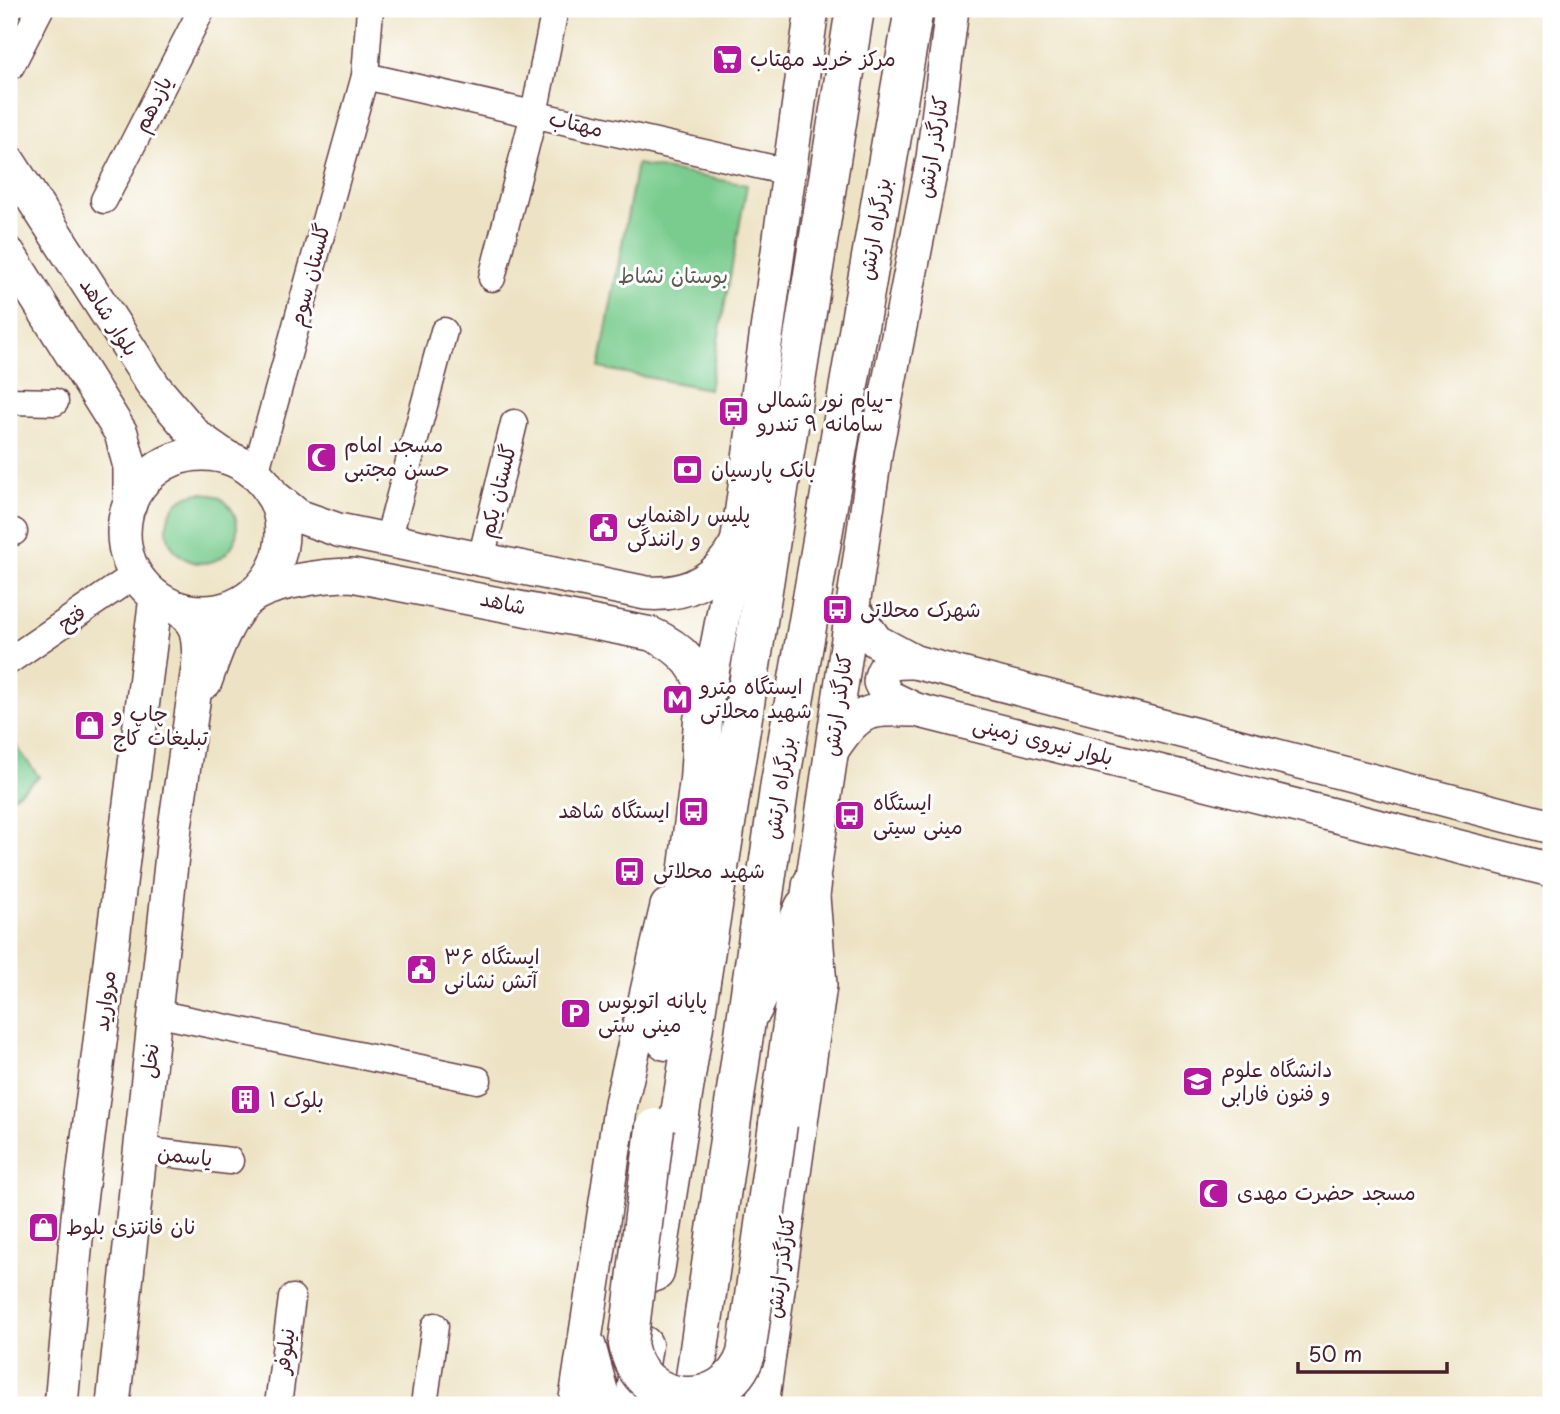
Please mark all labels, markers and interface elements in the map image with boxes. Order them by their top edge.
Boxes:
place label: مرکز خرید مهتاب [750,41,896,73]
supermarket icon: مرکز خرید مهتاب [710,42,744,76]
street label: یازدهم [123,69,181,138]
street label: کنارگذر ارتش [907,93,955,200]
street label: مهتاب [546,100,607,144]
street label: بزرگراه ارتش [848,175,898,282]
street label: گلستان سوم [279,219,339,330]
park label: بوستان نشاط [618,258,728,290]
street label: بلوار شاهد [73,270,148,362]
place label: پیام نور شمالی- سامانه ۹ تندرو [756,382,894,438]
bus stop icon: پیام نور شمالی- سامانه ۹ تندرو [717,395,751,429]
place label: مسجد امام حسن مجتبی [344,427,450,483]
mosque icon: مسجد امام حسن مجتبی [304,440,338,474]
street label: گلستان یکم [469,440,525,541]
place label: بانک پارسیان [711,452,816,484]
bank icon: بانک پارسیان [671,453,705,487]
place label: پلیس راهنمایی و رانندگی [627,497,750,553]
public building icon: پلیس راهنمایی و رانندگی [587,510,621,544]
street label: شاهد [478,581,529,621]
place label: شهرک محلاتی [860,592,981,624]
bus stop icon: شهرک محلاتی [820,593,854,627]
street label: فتح [50,595,91,637]
street label: کنارگذر ارتش [813,651,859,758]
place label: ایستگاه مترو شهید محلاتی [698,669,812,725]
metro station icon: ایستگاه مترو شهید محلاتی [660,682,694,716]
place label: چاپ و تبلیغات کاج [111,696,209,752]
street label: بلوار نیروی زمینی [970,706,1117,772]
shop icon: چاپ و تبلیغات کاج [73,709,107,743]
street label: بزرگراه ارتش [754,734,802,841]
place label: ایستگاه مینی سیتی [873,785,963,841]
place label: ایستگاه شاهد [558,793,670,825]
bus stop icon: ایستگاه شاهد [676,794,710,828]
bus stop icon: ایستگاه مینی سیتی [833,798,867,832]
place label: شهید محلاتی [653,853,765,885]
bus stop icon: شهید محلاتی [613,854,647,888]
place label: ایستگاه ۳۶ آتش نشانی [444,939,540,995]
public building icon: ایستگاه ۳۶ آتش نشانی [404,952,438,986]
street label: مروارید [83,969,123,1033]
place label: پایانه اتوبوس مینی ستی [598,983,707,1039]
parking icon: پایانه اتوبوس مینی ستی [558,996,592,1030]
street label: نخل [130,1042,166,1080]
place label: دانشگاه علوم و فنون فارابی [1221,1052,1332,1108]
school or university icon: دانشگاه علوم و فنون فارابی [1181,1065,1215,1099]
place label: ۱ بلوک [269,1082,324,1114]
building icon: ۱ بلوک [229,1083,263,1117]
street label: یاسمن [156,1135,215,1173]
place label: مسجد حضرت مهدی [1237,1175,1416,1207]
mosque icon: مسجد حضرت مهدی [1197,1176,1231,1210]
place label: نان فانتزی بلوط [66,1209,195,1241]
shop icon: نان فانتزی بلوط [26,1210,60,1244]
street label: کنارگذر ارتش [756,1213,802,1320]
street label: نیلوفر [264,1326,302,1377]
scale bar [1298,1330,1446,1374]
text: 50 m [1308,1337,1362,1369]

